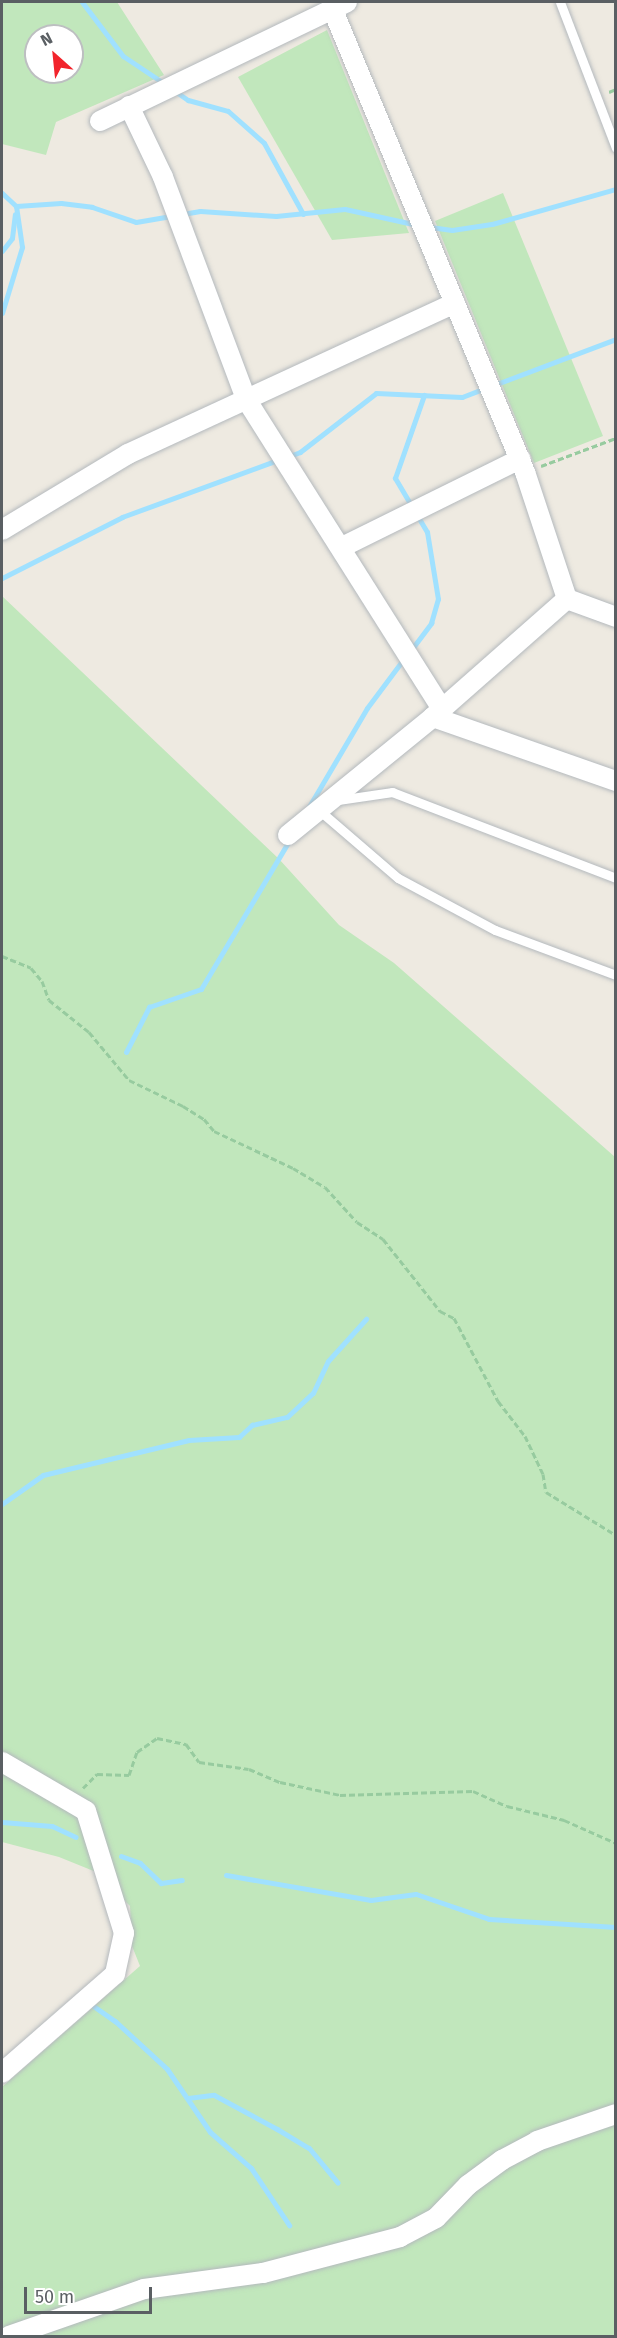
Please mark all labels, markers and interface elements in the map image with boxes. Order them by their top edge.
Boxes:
north arrow [24,24,84,84]
text: N [37,28,56,50]
scale bar [27,2275,154,2313]
text: 50 m [35,2286,74,2308]

